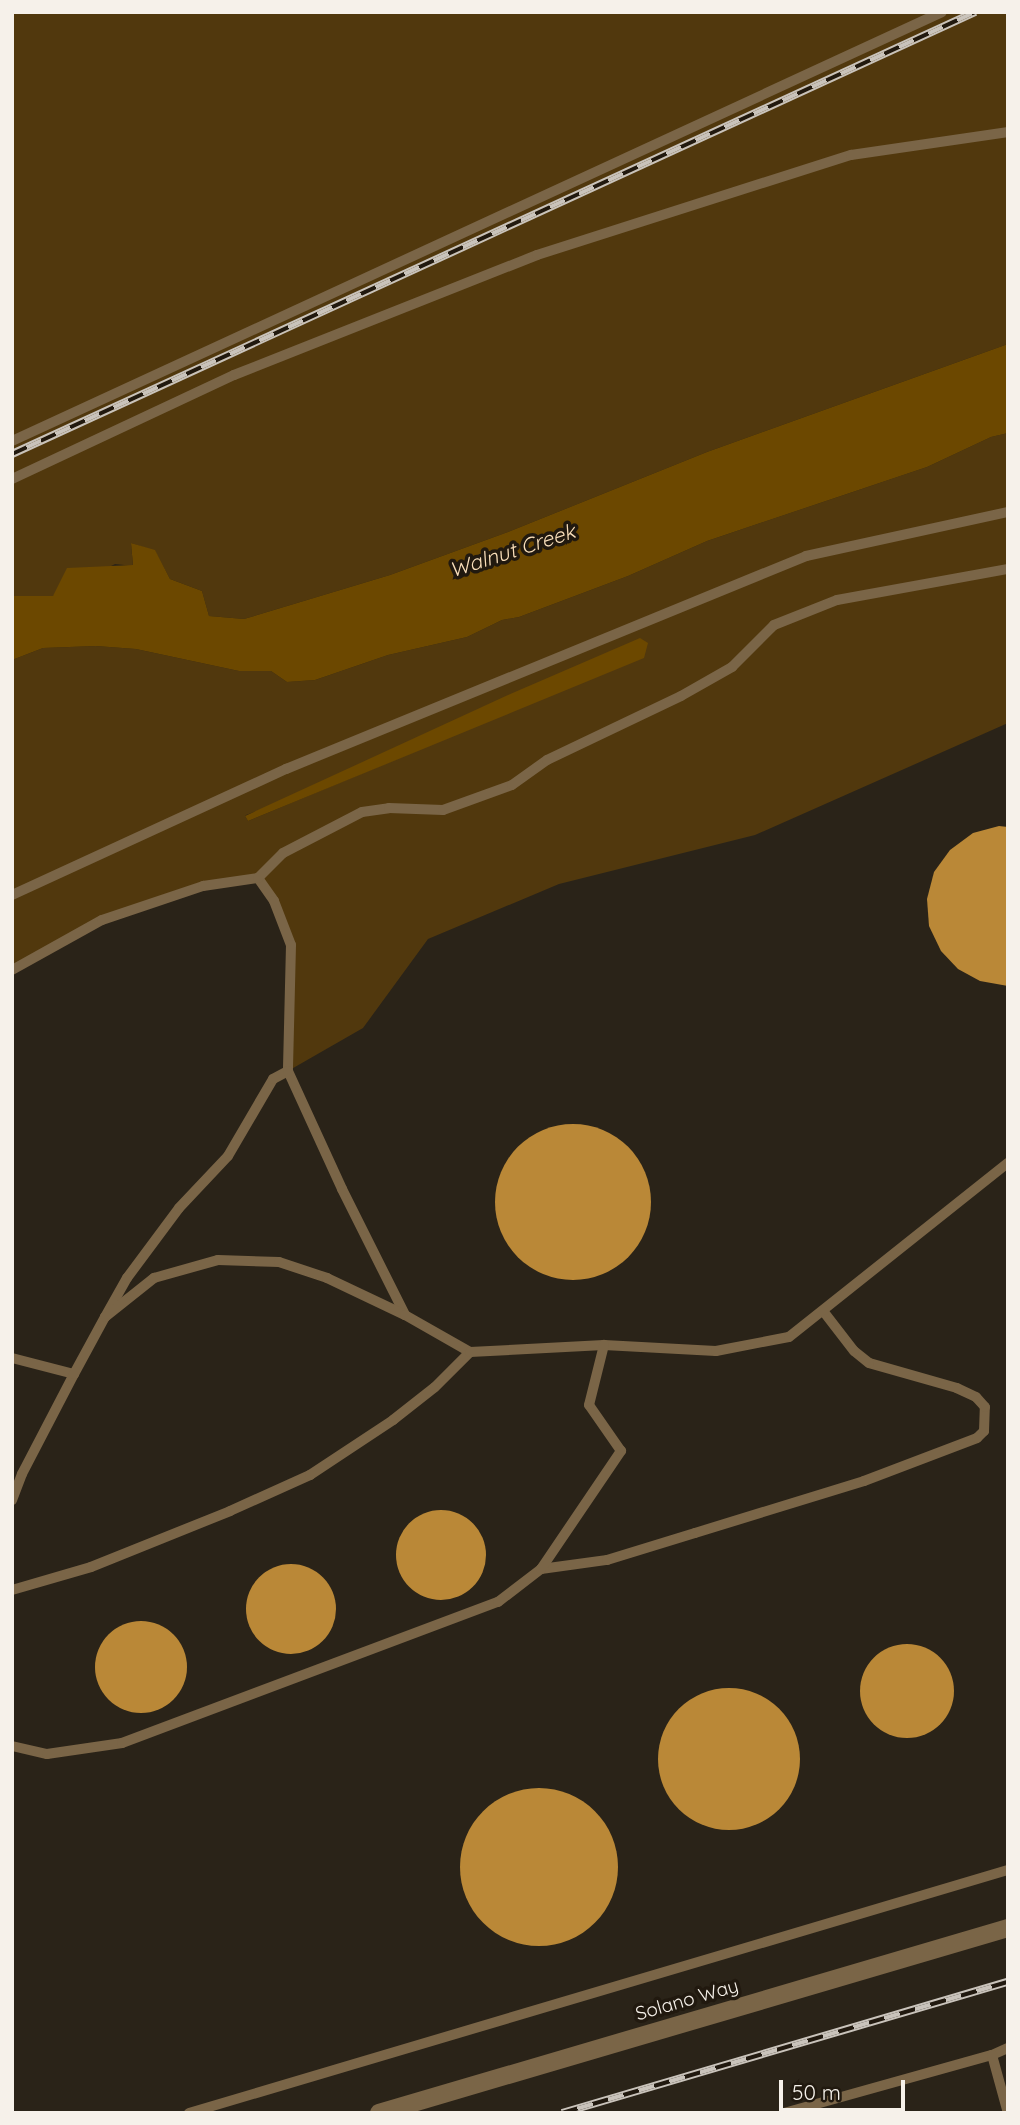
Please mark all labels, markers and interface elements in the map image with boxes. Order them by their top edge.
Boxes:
water label: Walnut Creek [446,518,578,582]
street label: Solano Way [633,1974,741,2026]
scale bar [782,2066,908,2110]
text: 50 m [792,2079,841,2105]

